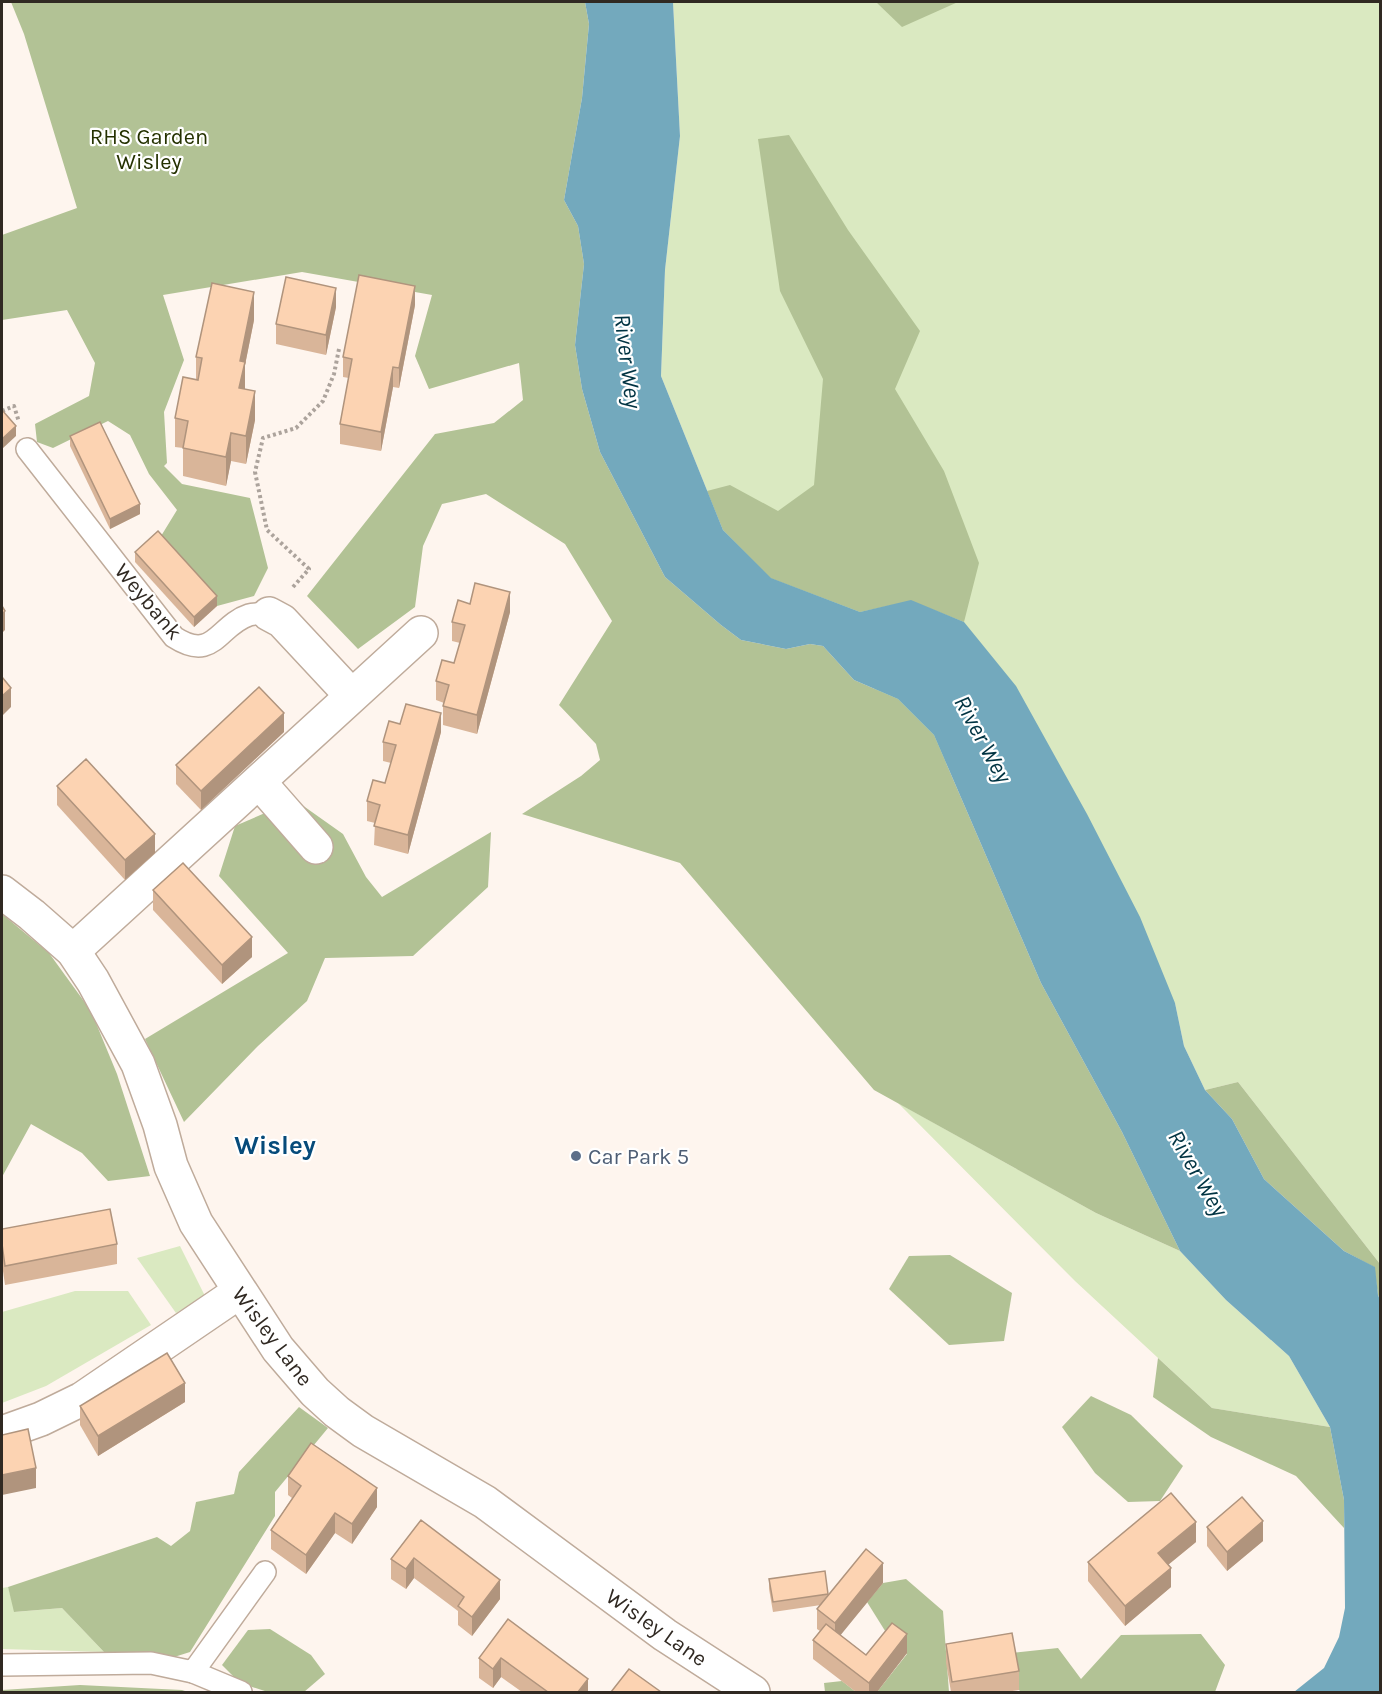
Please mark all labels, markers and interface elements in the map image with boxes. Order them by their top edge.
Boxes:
park label: RHS Garden Wisley [90,124,208,175]
water label: River Wey [608,312,648,410]
street label: Weybank [109,558,188,645]
water label: River Wey [948,690,1018,788]
water label: River Wey [1162,1125,1234,1222]
district label: Wisley [234,1130,316,1161]
place label: Car Park 5 [588,1144,689,1170]
marker: Car Park 5 [569,1149,583,1163]
street label: Wisley Lane [226,1282,318,1391]
street label: Wisley Lane [601,1583,712,1672]

